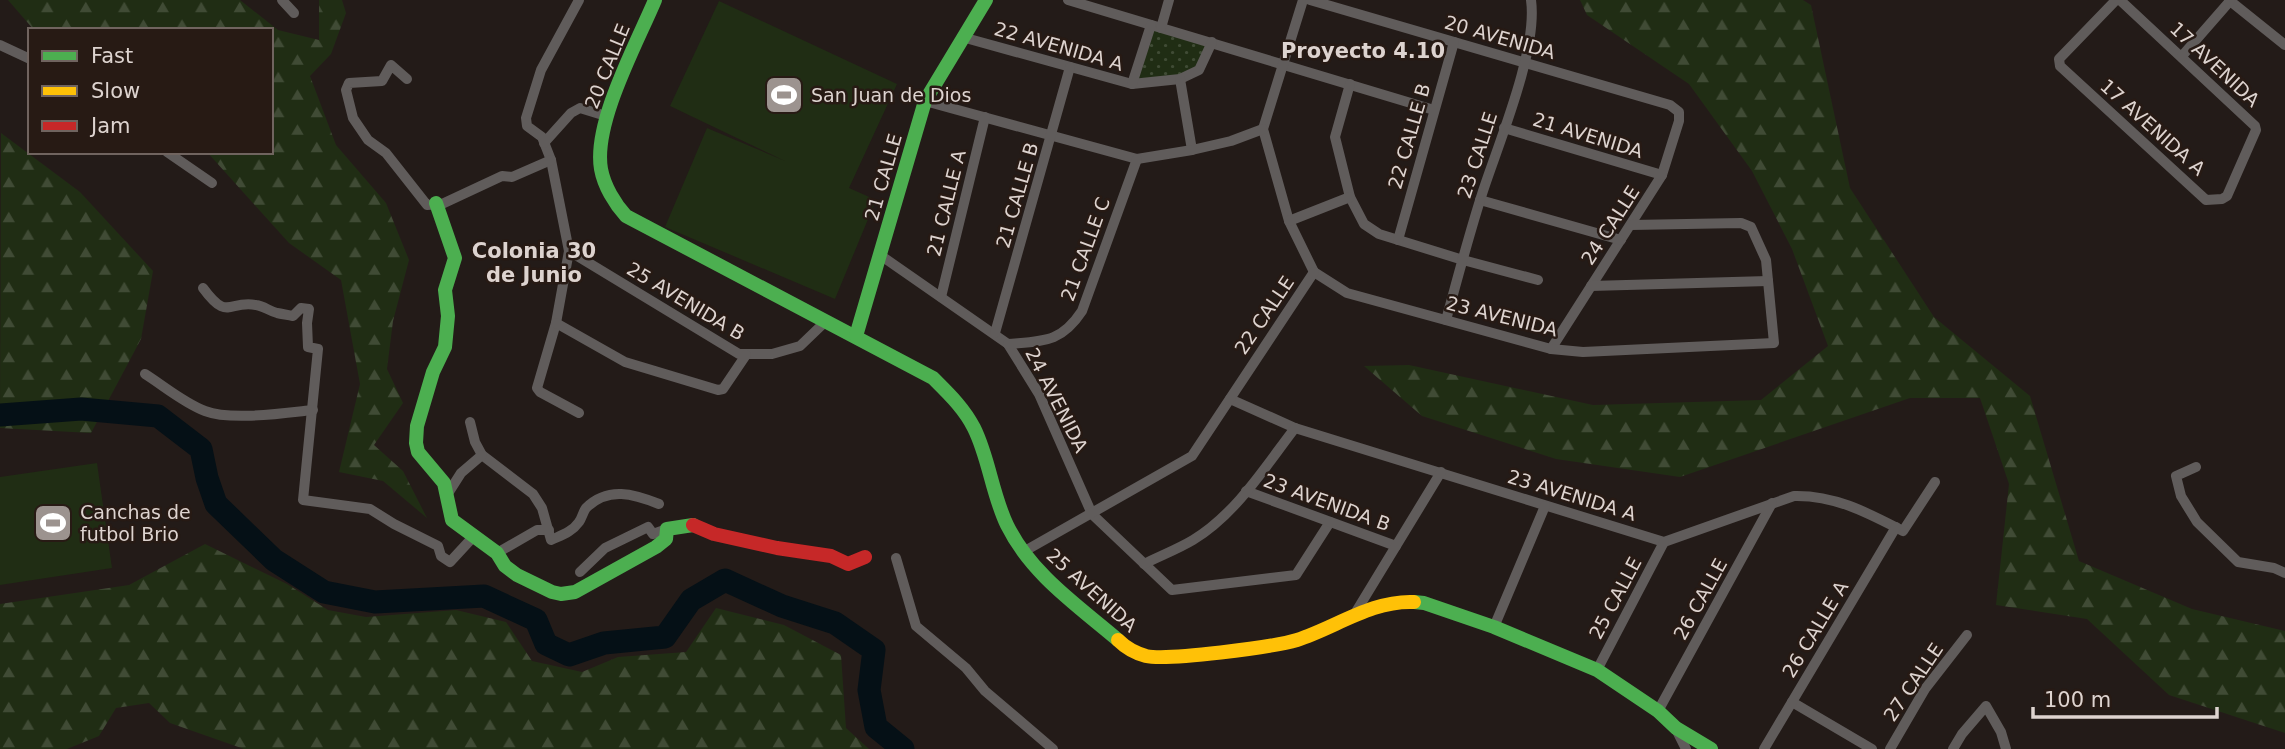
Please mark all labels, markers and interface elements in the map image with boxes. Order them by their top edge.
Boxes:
street label: 20 AVENIDA [1442,11,1558,63]
street label: 22 AVENIDA A [992,17,1126,75]
street label: 17 AVENIDA [2166,17,2264,111]
street label: 20 CALLE [580,20,634,112]
legend [28,28,273,154]
district label: Proyecto 4.10 [1281,39,1445,63]
text: Fast [91,44,133,68]
sports icon: San Juan de Dios [763,74,805,116]
street label: 17 AVENIDA A [2096,74,2210,180]
text: Slow [91,79,140,103]
street label: 22 CALLE B [1383,81,1435,191]
place label: San Juan de Dios [811,84,971,106]
street label: 21 AVENIDA [1530,108,1646,162]
street label: 23 CALLE [1453,109,1501,201]
text: Jam [89,114,131,138]
street label: 21 CALLE [860,131,906,223]
street label: 21 CALLE B [991,140,1043,250]
street label: 21 CALLE A [922,148,970,258]
street label: 24 CALLE [1576,181,1644,269]
street label: 21 CALLE C [1056,194,1114,304]
district label: Colonia 30 de Junio [472,239,596,287]
street label: 25 AVENIDA B [623,257,749,345]
street label: 22 CALLE [1230,272,1298,358]
street label: 23 AVENIDA [1444,292,1560,340]
street label: 24 AVENIDA [1021,344,1093,456]
street label: 23 AVENIDA A [1505,465,1639,525]
street label: 23 AVENIDA B [1261,469,1393,535]
place label: Canchas de futbol Brio [80,501,191,545]
sports icon: Canchas de futbol Brio [32,502,74,544]
street label: 25 AVENIDA [1042,544,1142,636]
street label: 25 CALLE [1584,553,1646,643]
street label: 26 CALLE [1669,554,1731,644]
street label: 26 CALLE A [1778,577,1852,681]
street label: 27 CALLE [1879,639,1947,725]
scale bar [2033,676,2217,720]
text: 100 m [2044,688,2111,712]

